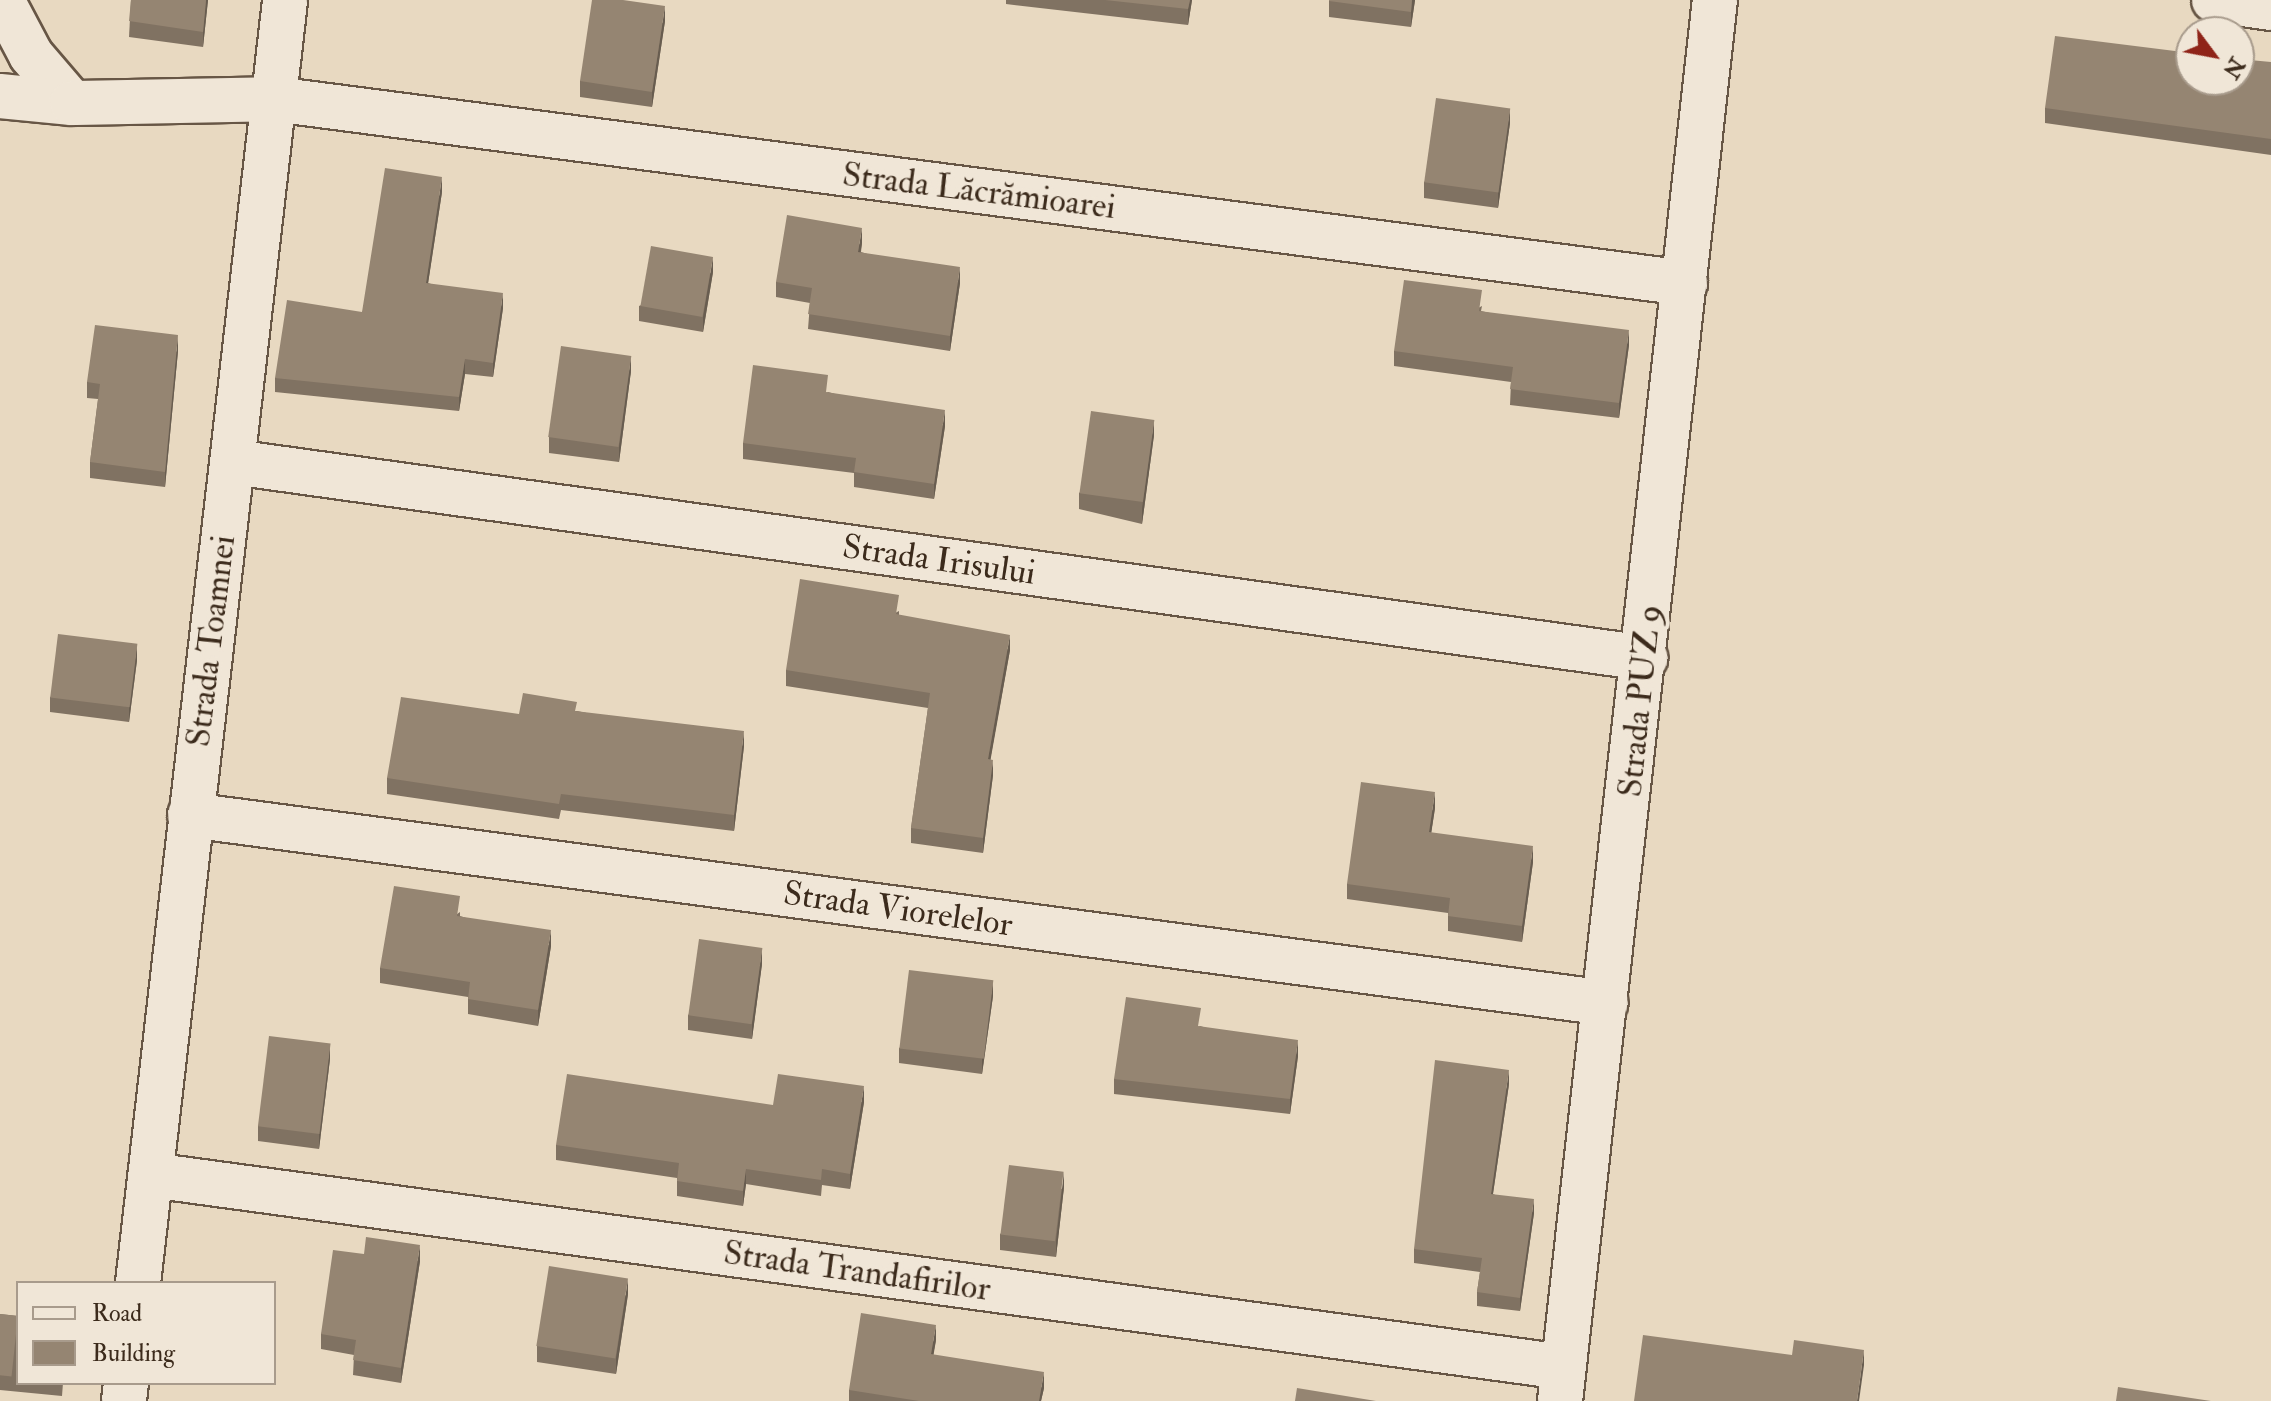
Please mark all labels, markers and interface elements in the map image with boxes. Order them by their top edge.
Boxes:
north arrow [2175,16,2255,96]
text: N [2217,52,2251,83]
street label: Strada Lăcrămioarei [840,154,1118,228]
street label: Strada Irisului [840,526,1038,594]
street label: Strada Toamnei [178,533,244,749]
street label: Strada PUZ 9 [1610,603,1670,799]
street label: Strada Viorelelor [781,873,1015,945]
street label: Strada Trandafirilor [721,1232,993,1310]
legend [16,1281,276,1385]
text: Road [92,1298,142,1329]
text: Building [92,1338,175,1369]

